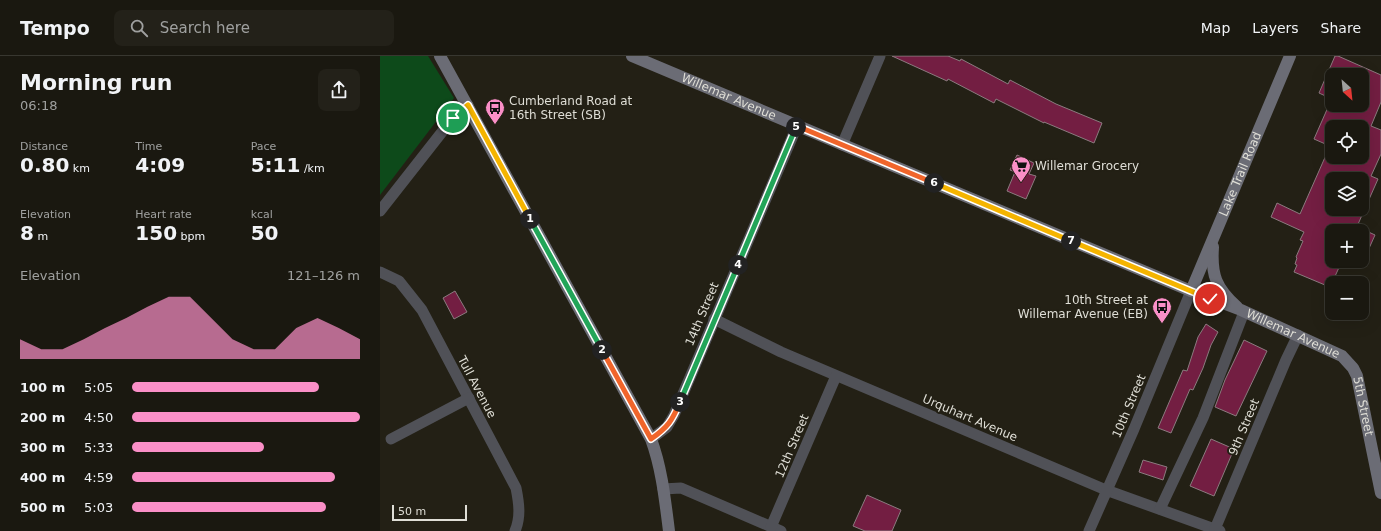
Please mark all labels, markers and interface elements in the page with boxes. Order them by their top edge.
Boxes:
search box [114,10,394,46]
text: Tempo [20,17,90,39]
icon: search [128,17,150,39]
text: Search here [160,19,250,37]
text: Map [1201,20,1230,36]
text: Layers [1252,20,1299,36]
text: Share [1321,20,1361,36]
north arrow [1325,68,1369,112]
map controls [1325,68,1369,320]
button: share [318,69,360,111]
text: Morning run [20,70,172,95]
street label: Willemar Avenue [679,71,778,123]
place label: Cumberland Road at 16th Street (SB) [509,94,633,122]
bus stop icon: Cumberland Road at 16th Street (SB) [484,97,506,125]
text: 06:18 [20,98,57,113]
pin [436,101,470,135]
icon: arrive [442,107,464,129]
pin: 5 [786,117,806,137]
text: 5 [792,120,800,133]
button: locate [1325,120,1369,164]
street label: Lake Trail Road [1216,130,1264,218]
text: Distance [20,140,68,153]
text: Time [135,140,162,153]
text: Pace [251,140,276,153]
text: 0.80 [20,153,69,177]
text: 4:09 [135,153,185,177]
text: 5:11 [251,153,300,177]
supermarket icon: Willemar Grocery [1010,155,1032,183]
place label: Willemar Grocery [1035,159,1139,173]
text: km [69,162,90,175]
text: /km [300,162,325,175]
button: layers [1325,172,1369,216]
pin: 6 [924,173,944,193]
text: 6 [930,176,938,189]
text: Elevation [20,208,71,221]
text: Heart rate [135,208,192,221]
text: kcal [251,208,273,221]
pin: 1 [520,209,540,229]
text: 1 [526,212,534,225]
text: 8 [20,221,34,245]
text: 150 [135,221,177,245]
text: 50 [251,221,279,245]
button: + [1325,224,1369,268]
text: m [34,230,48,243]
text: bpm [177,230,205,243]
pin: 7 [1061,231,1081,251]
text: 7 [1067,234,1075,247]
pin: 4 [728,255,748,275]
text: 4 [734,258,742,271]
text: Elevation [20,268,80,283]
text: 121–126 m [287,268,360,283]
button: − [1325,276,1369,320]
street label: 14th Street [682,280,722,348]
pin [1193,282,1227,316]
icon: check [1199,288,1221,310]
place label: 10th Street at Willemar Avenue (EB) [1018,293,1148,321]
bus stop icon: 10th Street at Willemar Avenue (EB) [1151,296,1173,324]
street label: Willemar Avenue [1244,306,1342,361]
pin: 2 [592,340,612,360]
text: 2 [598,343,606,356]
street label: Tull Avenue [454,353,499,420]
street label: 10th Street [1109,372,1149,440]
street label: 5th Street [1350,375,1376,438]
text: 100 m [20,380,65,395]
text: 5:05 [84,380,113,395]
pin: 3 [670,392,690,412]
street label: Urquhart Avenue [920,392,1020,444]
text: 3 [676,395,684,408]
street label: 9th Street [1226,396,1262,457]
text: 200 m [20,410,65,425]
text: 4:50 [84,410,113,425]
street label: 12th Street [772,412,812,480]
text: 300 m [20,440,65,455]
text: 5:33 [84,440,113,455]
text: 400 m [20,470,65,485]
text: 4:59 [84,470,113,485]
text: 500 m [20,500,65,515]
text: 5:03 [84,500,113,515]
scale bar [392,503,467,522]
text: 50 m [398,505,426,518]

